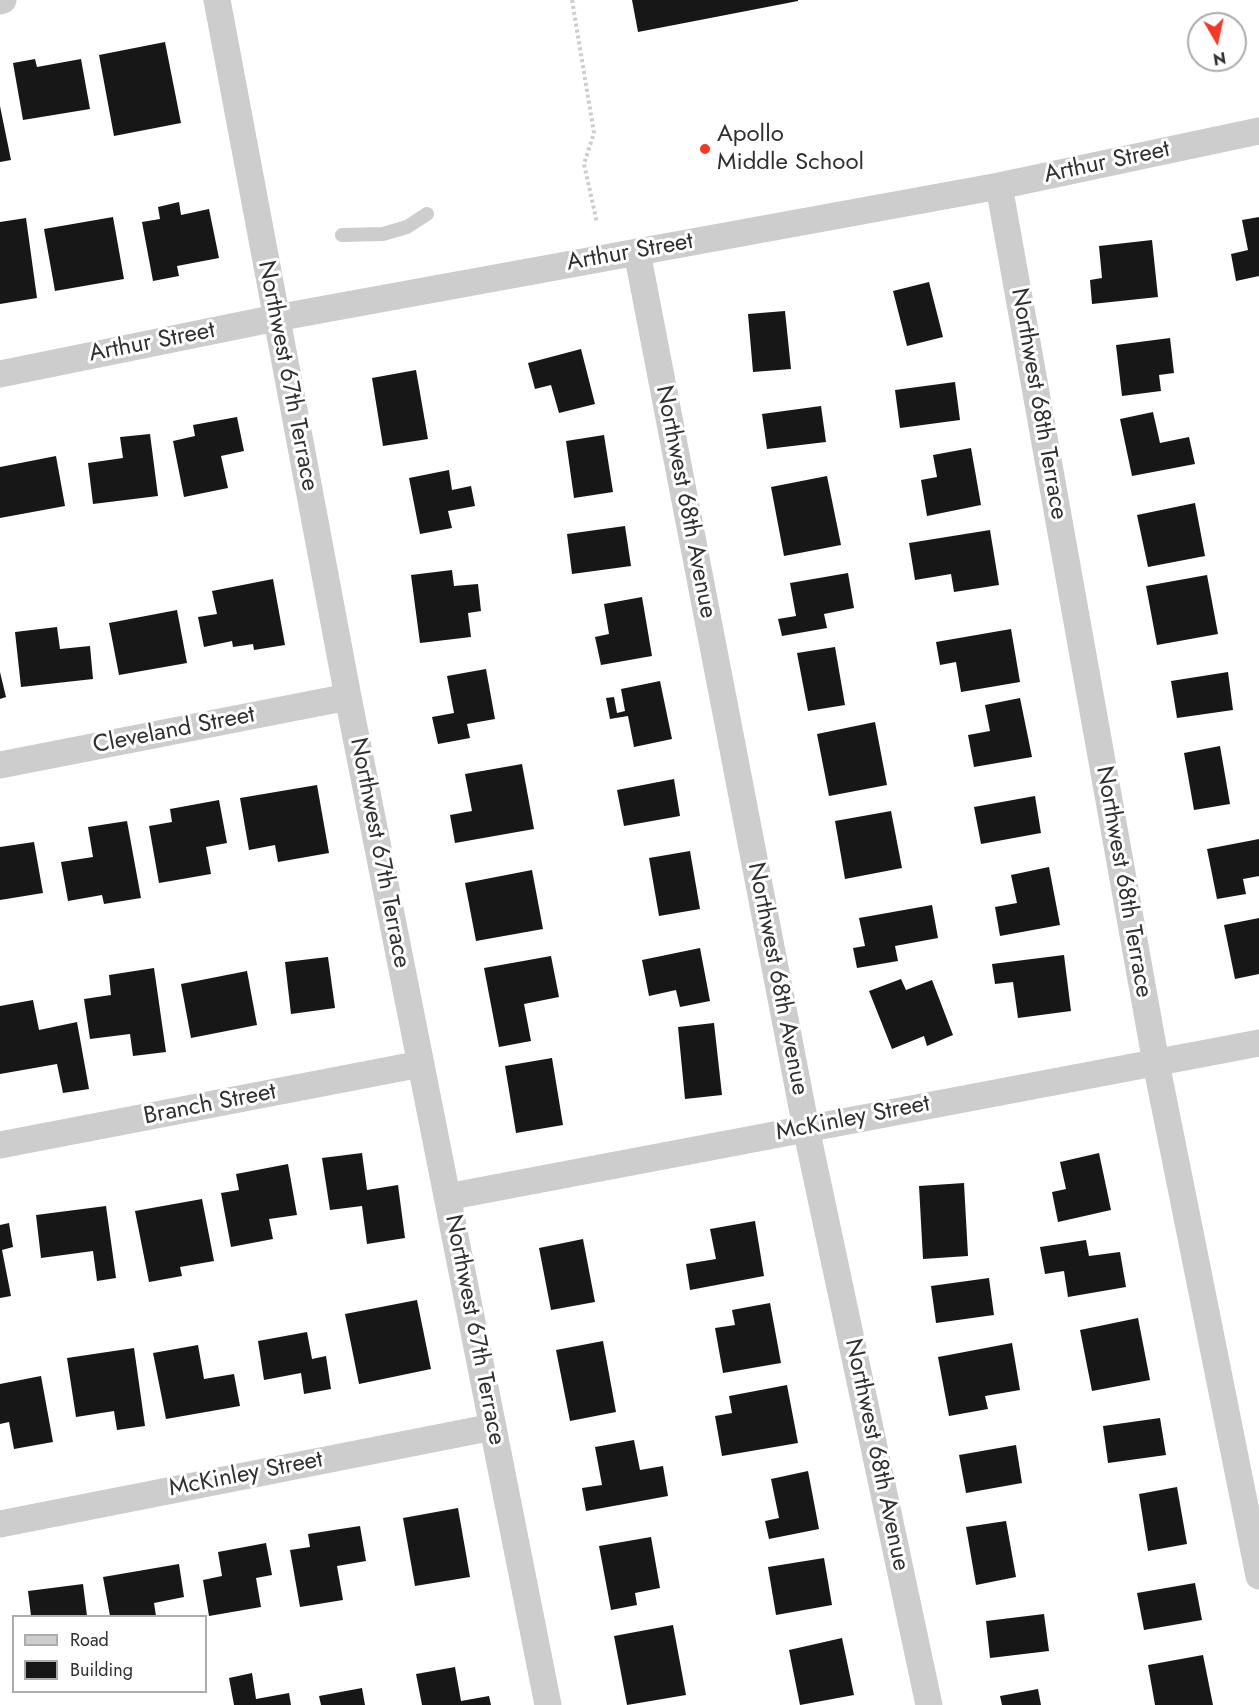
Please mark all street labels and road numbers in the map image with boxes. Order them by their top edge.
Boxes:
street label: Arthur Street [1042,136,1172,190]
street label: Arthur Street [565,228,695,278]
street label: Northwest 67th Terrace [251,258,323,494]
street label: Northwest 68th Terrace [1003,286,1073,522]
street label: Arthur Street [87,317,217,369]
street label: Northwest 68th Avenue [648,383,722,621]
street label: Cleveland Street [91,701,257,761]
street label: Northwest 67th Terrace [343,735,415,971]
street label: Northwest 68th Terrace [1088,764,1158,1000]
street label: Northwest 68th Avenue [740,860,814,1098]
street label: Branch Street [141,1078,279,1132]
street label: McKinley Street [774,1090,932,1148]
street label: Northwest 67th Terrace [438,1212,510,1448]
street label: Northwest 68th Avenue [837,1336,915,1574]
street label: McKinley Street [167,1446,325,1504]

